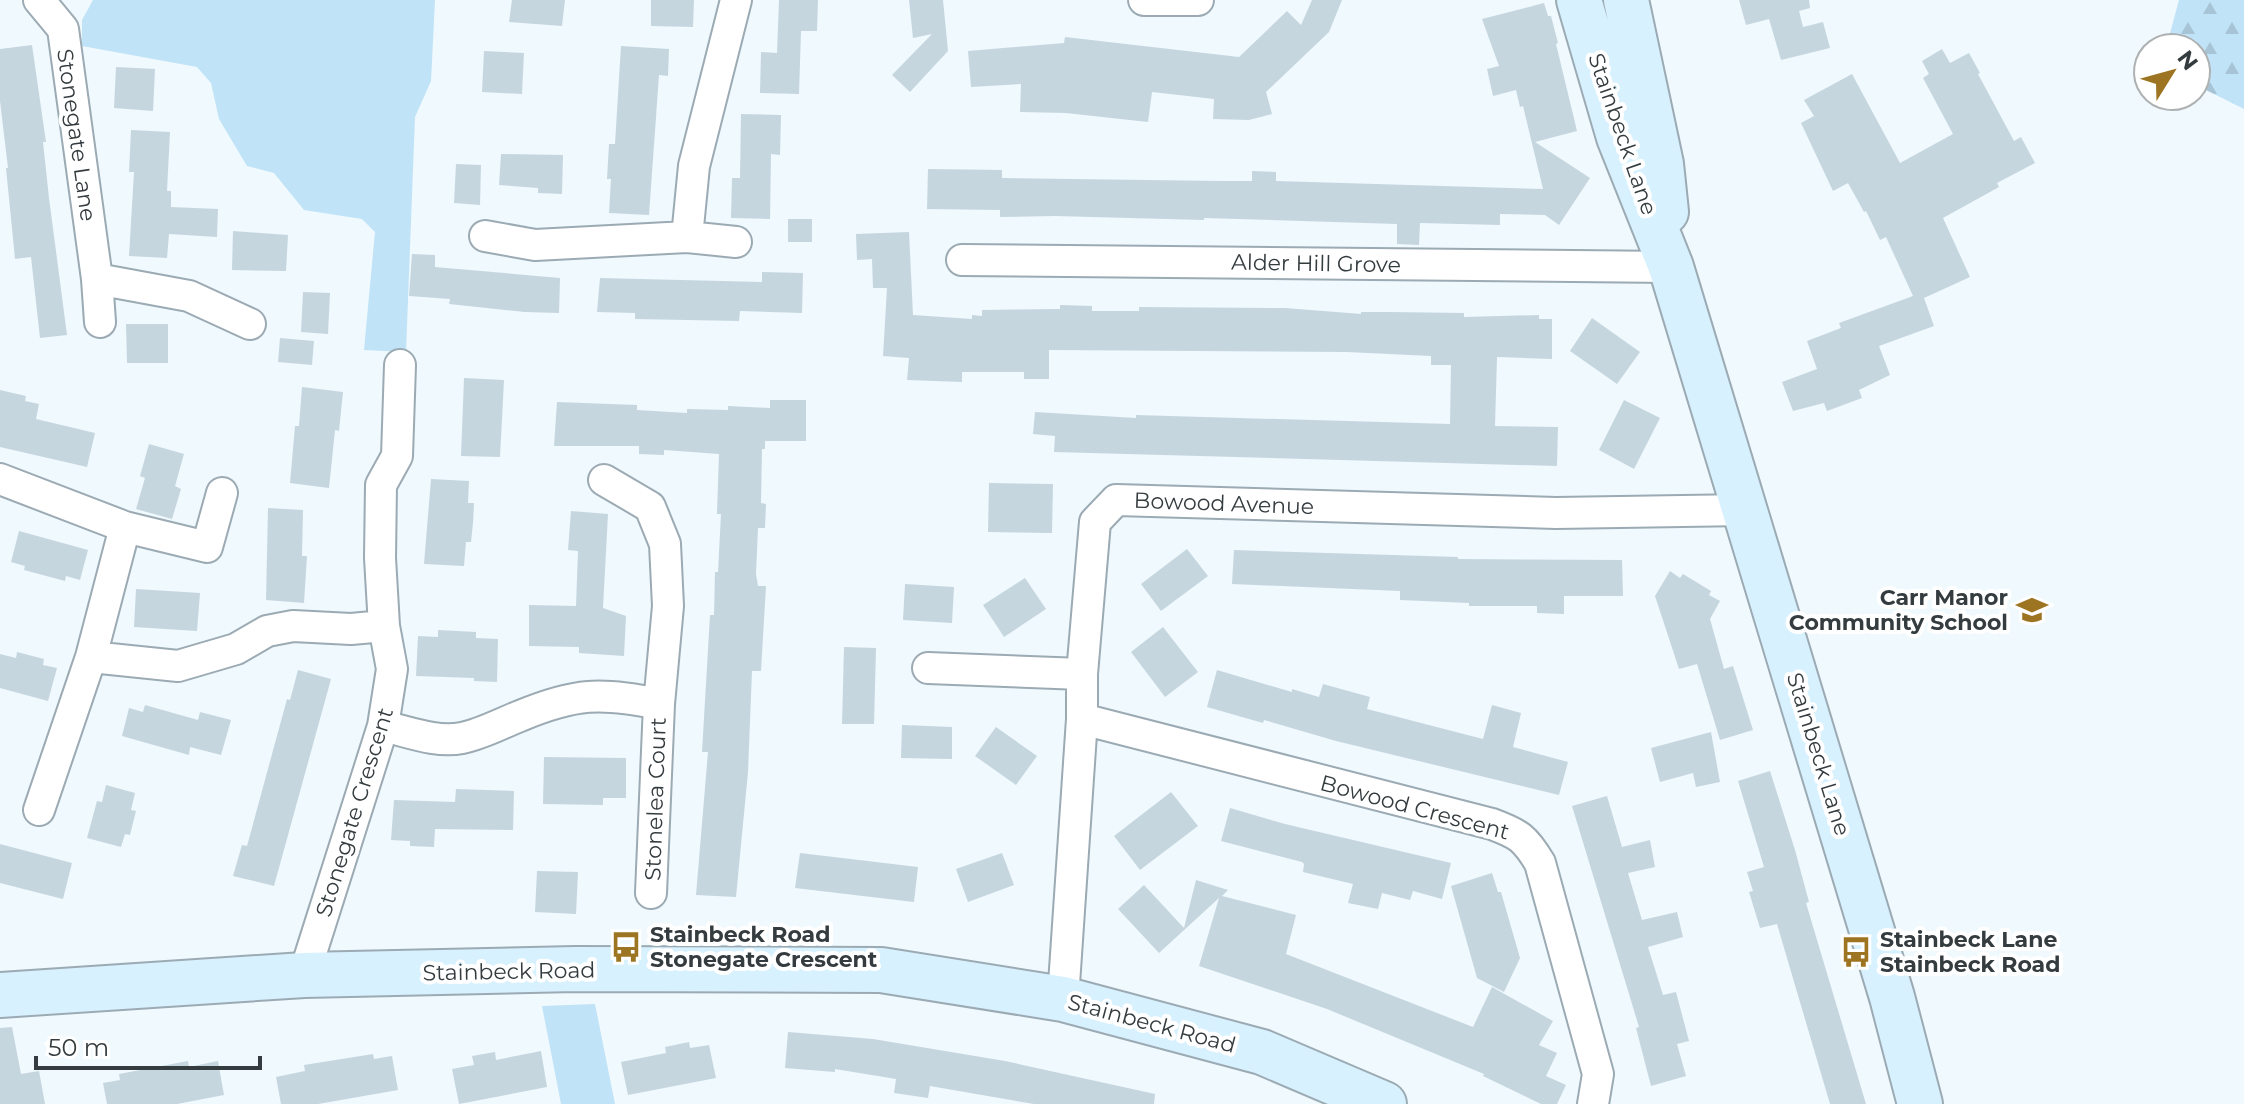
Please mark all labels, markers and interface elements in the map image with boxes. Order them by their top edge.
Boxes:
north arrow [2132,32,2212,112]
text: N [2171,45,2204,75]
street label: Stonegate Lane [51,47,102,223]
street label: Stainbeck Lane [1582,50,1663,219]
street label: Alder Hill Grove [1231,249,1401,278]
street label: Bowood Avenue [1133,487,1315,520]
place label: Carr Manor Community School [1789,584,2008,636]
school or university icon: Carr Manor Community School [2015,593,2049,627]
street label: Stainbeck Lane [1781,669,1856,839]
street label: Stonegate Crescent [310,704,399,920]
street label: Stonelea Court [639,717,672,881]
street label: Bowood Crescent [1317,769,1512,846]
place label: Stainbeck Road Stonegate Crescent [650,921,878,973]
place label: Stainbeck Lane Stainbeck Road [1880,926,2061,978]
bus stop icon: Stainbeck Road Stonegate Crescent [609,930,643,964]
bus stop icon: Stainbeck Lane Stainbeck Road [1839,935,1873,969]
street label: Stainbeck Road [422,956,596,987]
street label: Stainbeck Road [1065,988,1239,1059]
scale bar [36,1020,260,1070]
text: 50 m [48,1033,109,1062]

